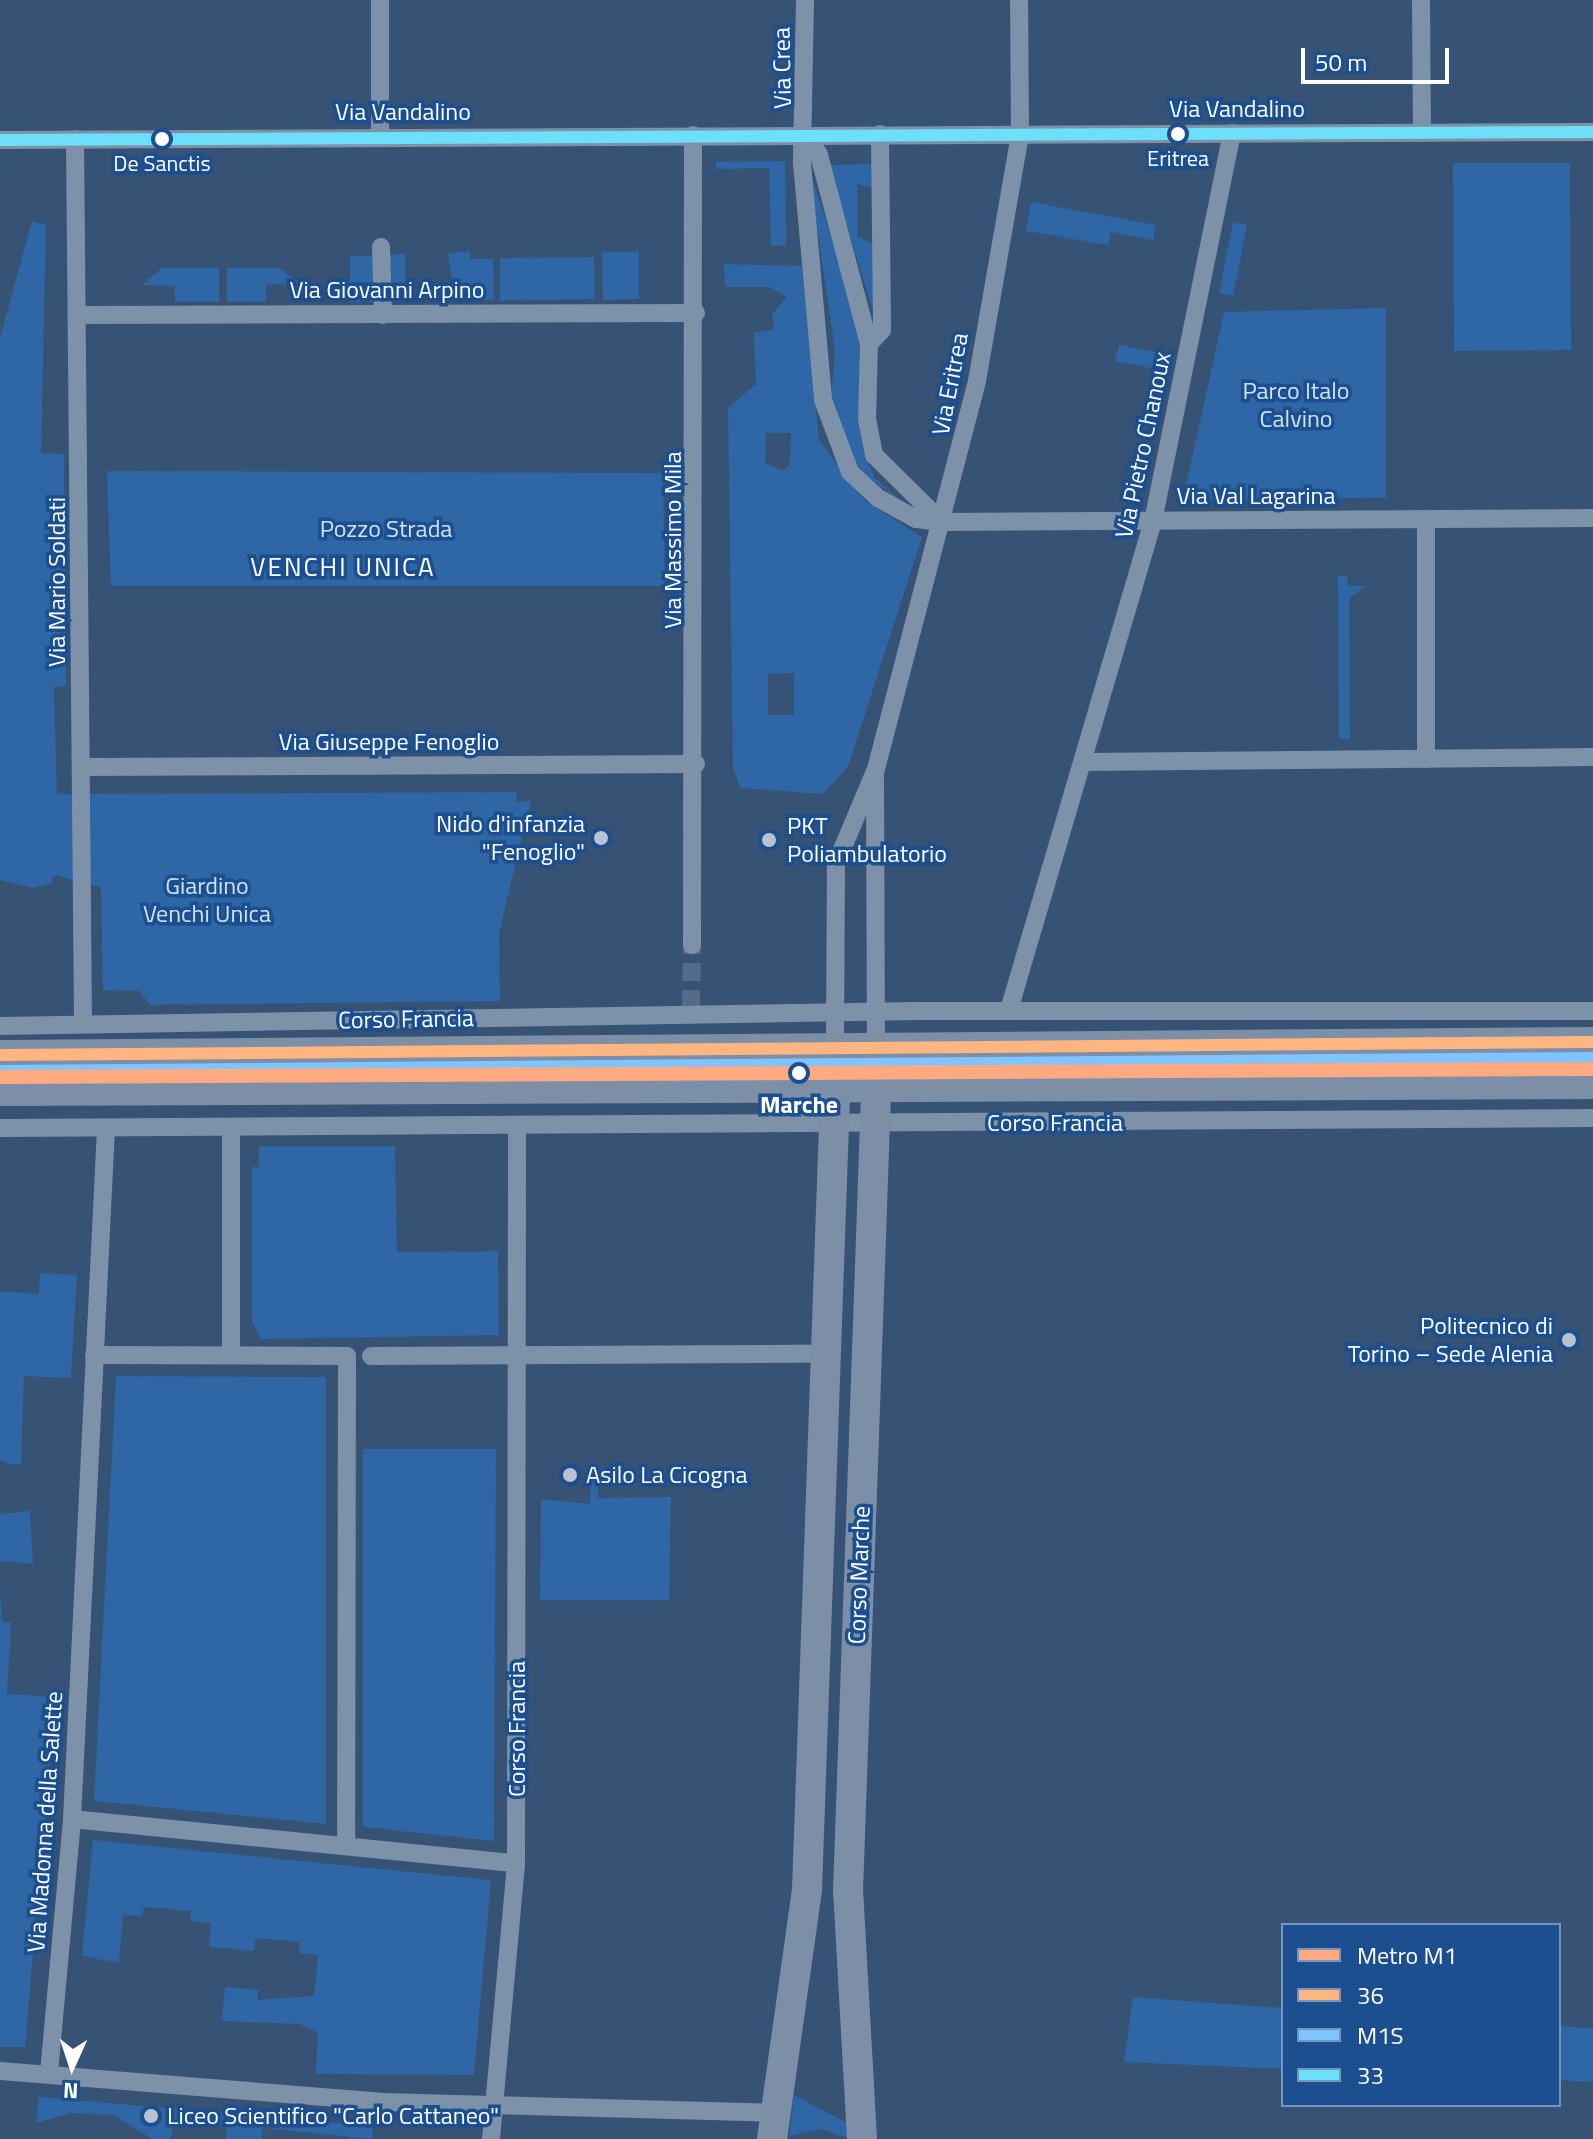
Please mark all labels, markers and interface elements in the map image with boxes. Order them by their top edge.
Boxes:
street label: Via Crea [767,27,797,109]
scale bar [1305,32,1453,82]
text: 50 m [1315,44,1367,80]
street label: Via Vandalino [1169,95,1305,123]
street label: Via Vandalino [335,98,471,126]
marker: Eritrea [1170,126,1186,142]
marker: De Sanctis [154,131,170,147]
place label: Eritrea [1147,146,1209,172]
place label: De Sanctis [113,151,211,177]
street label: Via Giovanni Arpino [290,276,484,304]
street label: Via Eritrea [926,330,974,438]
street label: Via Pietro Chanoux [1109,349,1177,541]
park label: Parco Italo Calvino [1242,377,1350,433]
street label: Via Massimo Mila [659,451,687,629]
street label: Via Val Lagarina [1176,482,1336,510]
street label: Via Mario Soldati [43,497,71,667]
park label: Pozzo Strada [320,515,452,543]
district label: VENCHI UNICA [250,551,436,583]
street label: Via Giuseppe Fenoglio [279,728,499,756]
place label: Nido d'infanzia "Fenoglio" [436,810,585,866]
place label: PKT Poliambulatorio [787,812,947,868]
marker: Nido d'infanzia "Fenoglio" [592,829,610,847]
marker: PKT Poliambulatorio [758,829,780,851]
park label: Giardino Venchi Unica [143,872,271,928]
street label: Corso Francia [338,1003,474,1035]
marker: Marche [785,1059,813,1087]
place label: Marche [760,1091,838,1119]
street label: Corso Francia [987,1109,1123,1137]
place label: Politecnico di Torino – Sede Alenia [1348,1312,1553,1368]
marker: Politecnico di Torino – Sede Alenia [1560,1331,1578,1349]
place label: Asilo La Cicogna [586,1461,748,1489]
marker: Asilo La Cicogna [561,1466,579,1484]
street label: Corso Marche [842,1505,876,1645]
street label: Corso Francia [503,1661,531,1797]
street label: Via Madonna della Salette [21,1690,69,1954]
legend [1281,1923,1561,2107]
text: Metro M1 [1357,1937,1457,1973]
text: 36 [1357,1977,1384,2013]
text: M1S [1357,2017,1404,2053]
north arrow [32,2027,112,2107]
text: 33 [1357,2057,1384,2093]
text: N [62,2074,79,2108]
place label: Liceo Scientifico "Carlo Cattaneo" [167,2102,499,2130]
marker: Liceo Scientifico "Carlo Cattaneo" [142,2107,160,2125]

